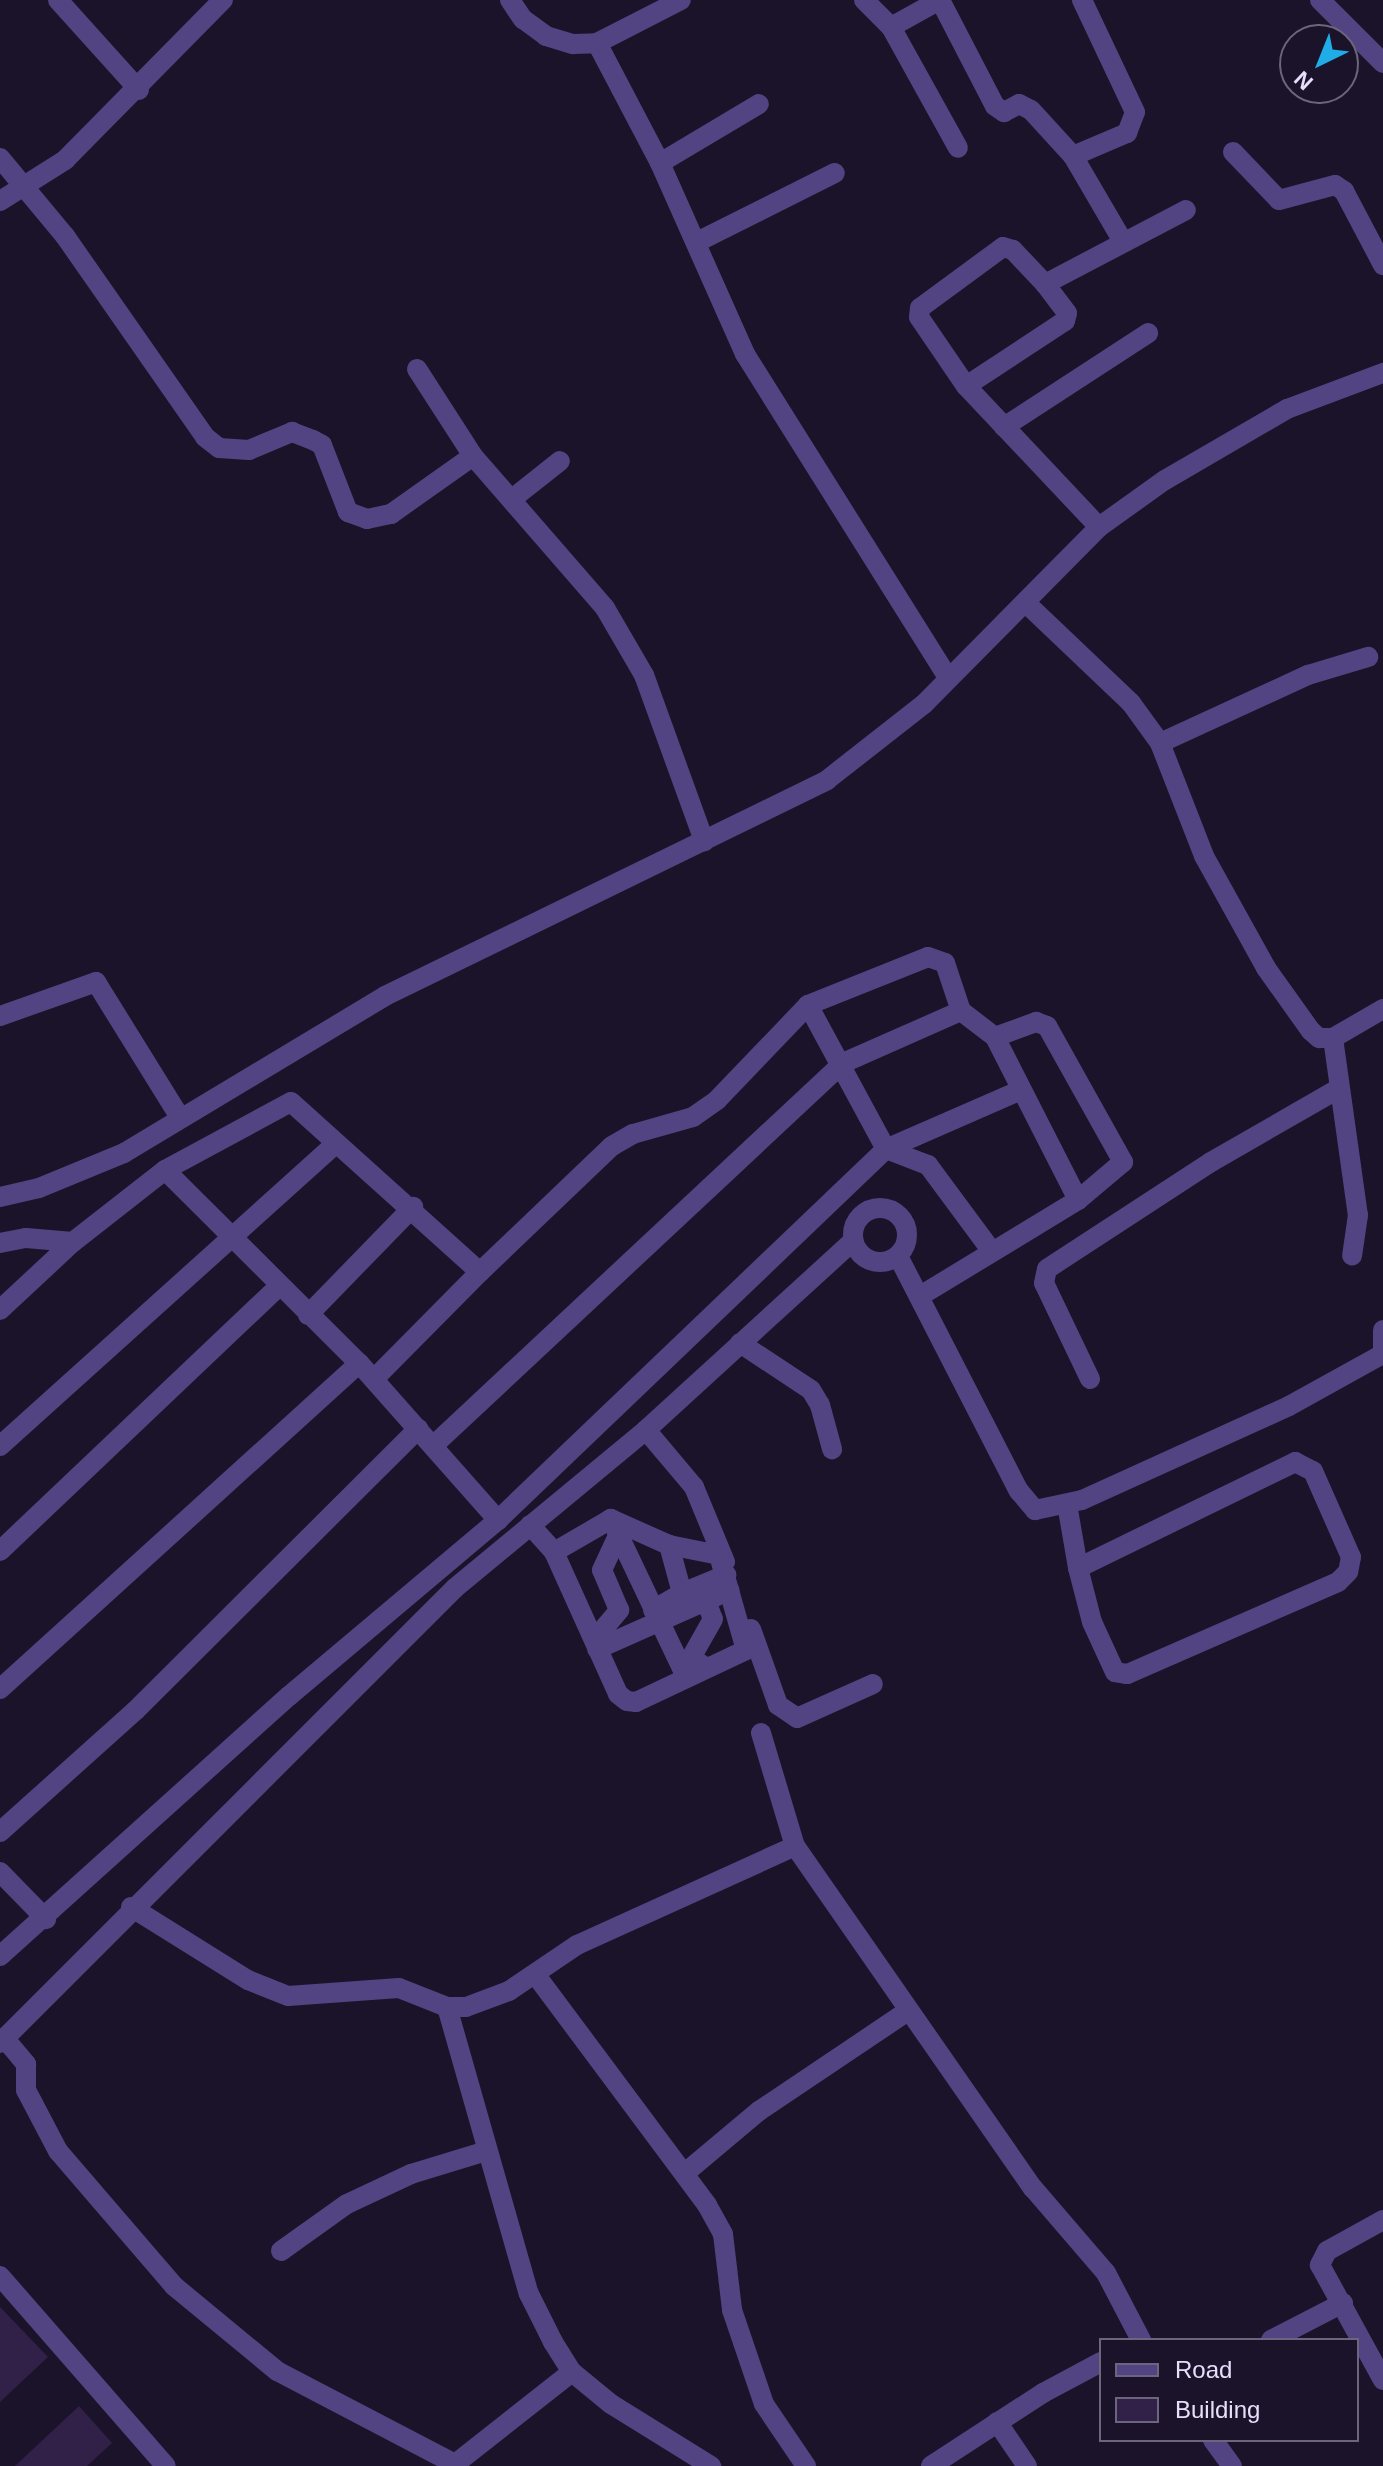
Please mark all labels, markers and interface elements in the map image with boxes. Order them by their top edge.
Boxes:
north arrow [1279,24,1359,104]
text: N [1289,66,1318,95]
legend [1099,2338,1359,2442]
text: Road [1175,2356,1232,2383]
text: Building [1175,2396,1260,2423]

